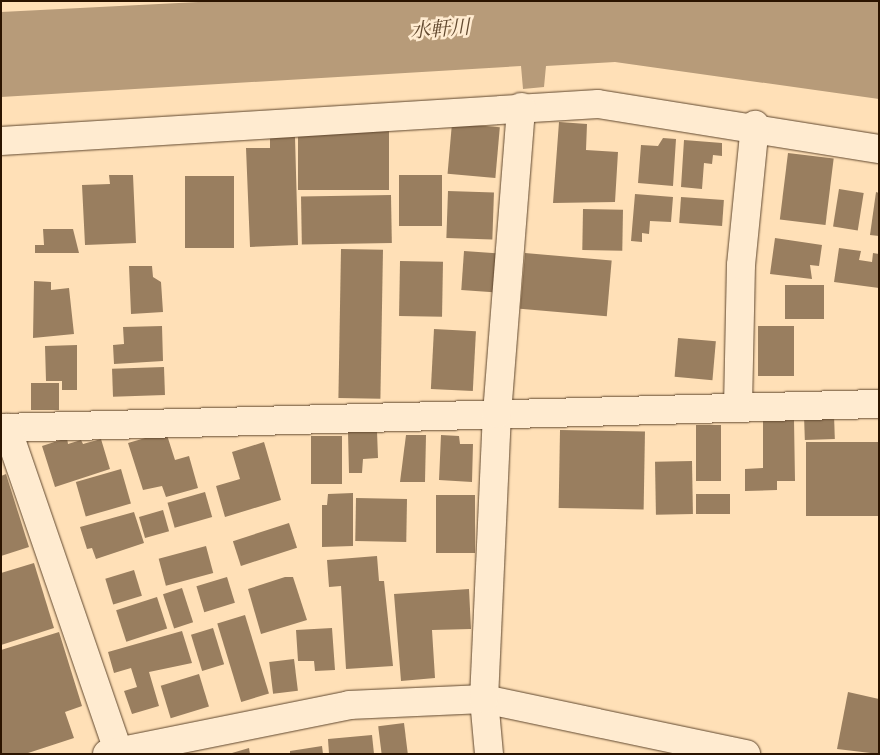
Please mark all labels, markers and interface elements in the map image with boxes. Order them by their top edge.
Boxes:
water label: 水軒川 [409,17,471,45]

